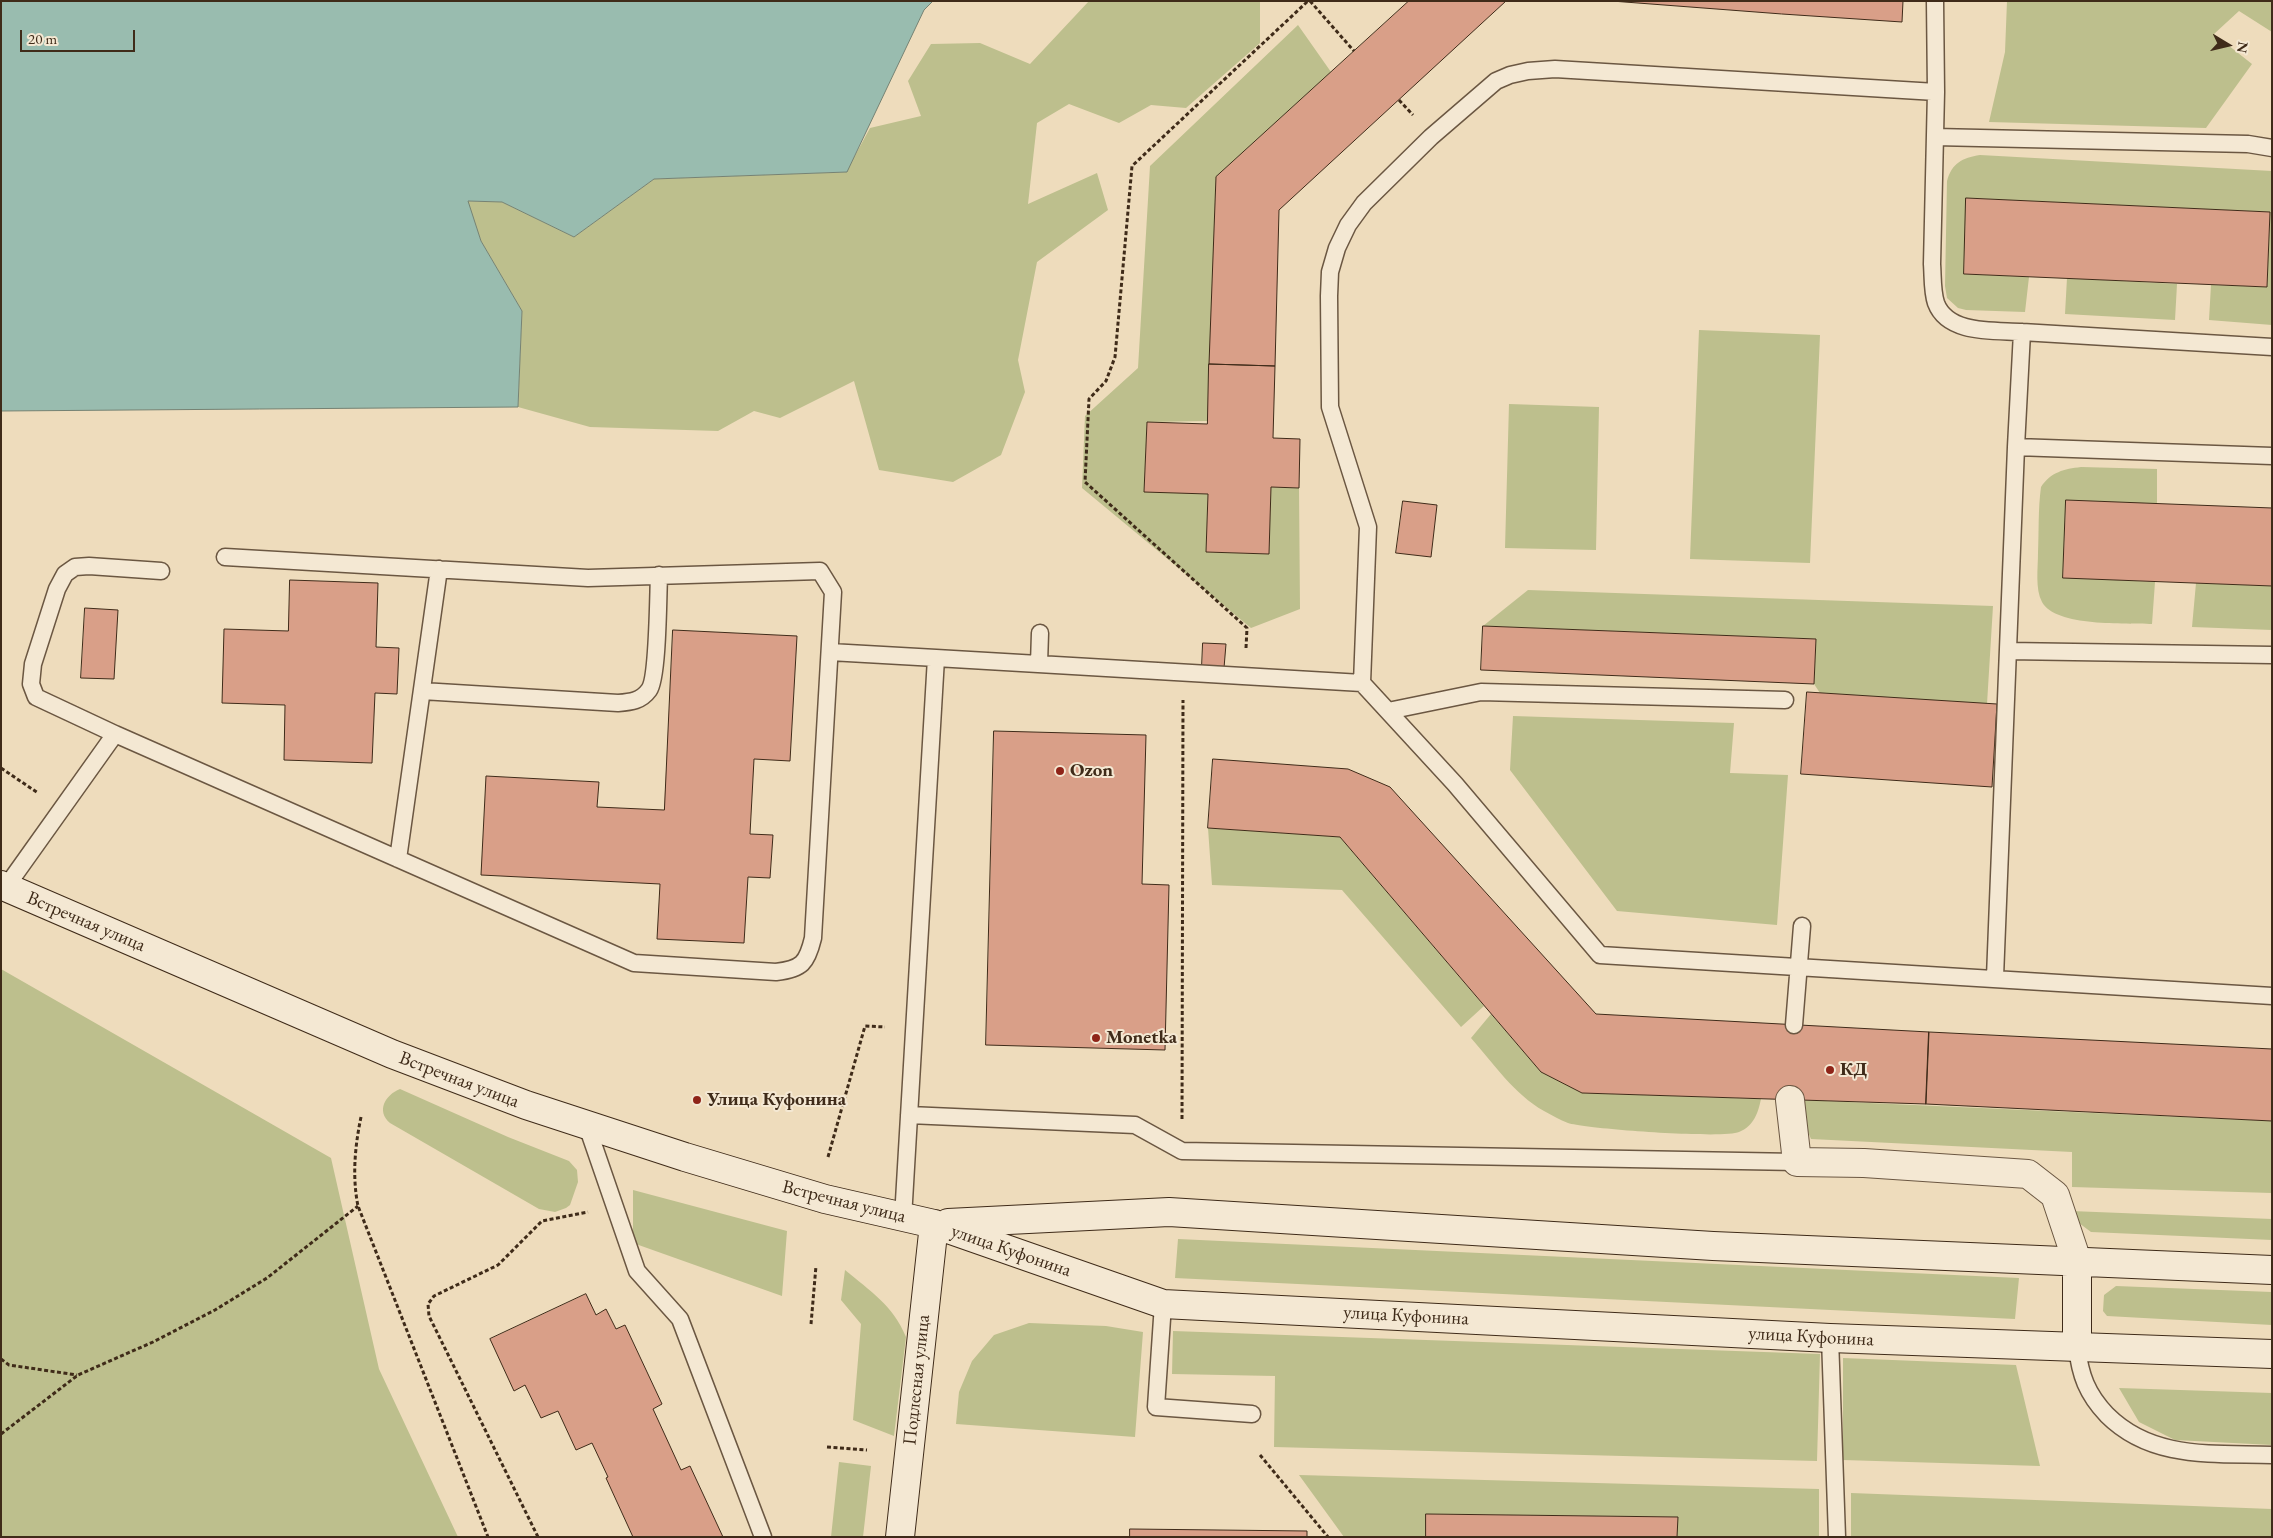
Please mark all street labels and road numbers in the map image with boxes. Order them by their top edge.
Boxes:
street label: Встречная улица [23,887,149,957]
street label: Встречная улица [396,1047,522,1113]
street label: Встречная улица [780,1176,908,1228]
street label: улица Куфонина [948,1220,1074,1282]
street label: улица Куфонина [1343,1301,1469,1331]
street label: Подлесная улица [899,1314,935,1446]
street label: улица Куфонина [1748,1322,1874,1352]

